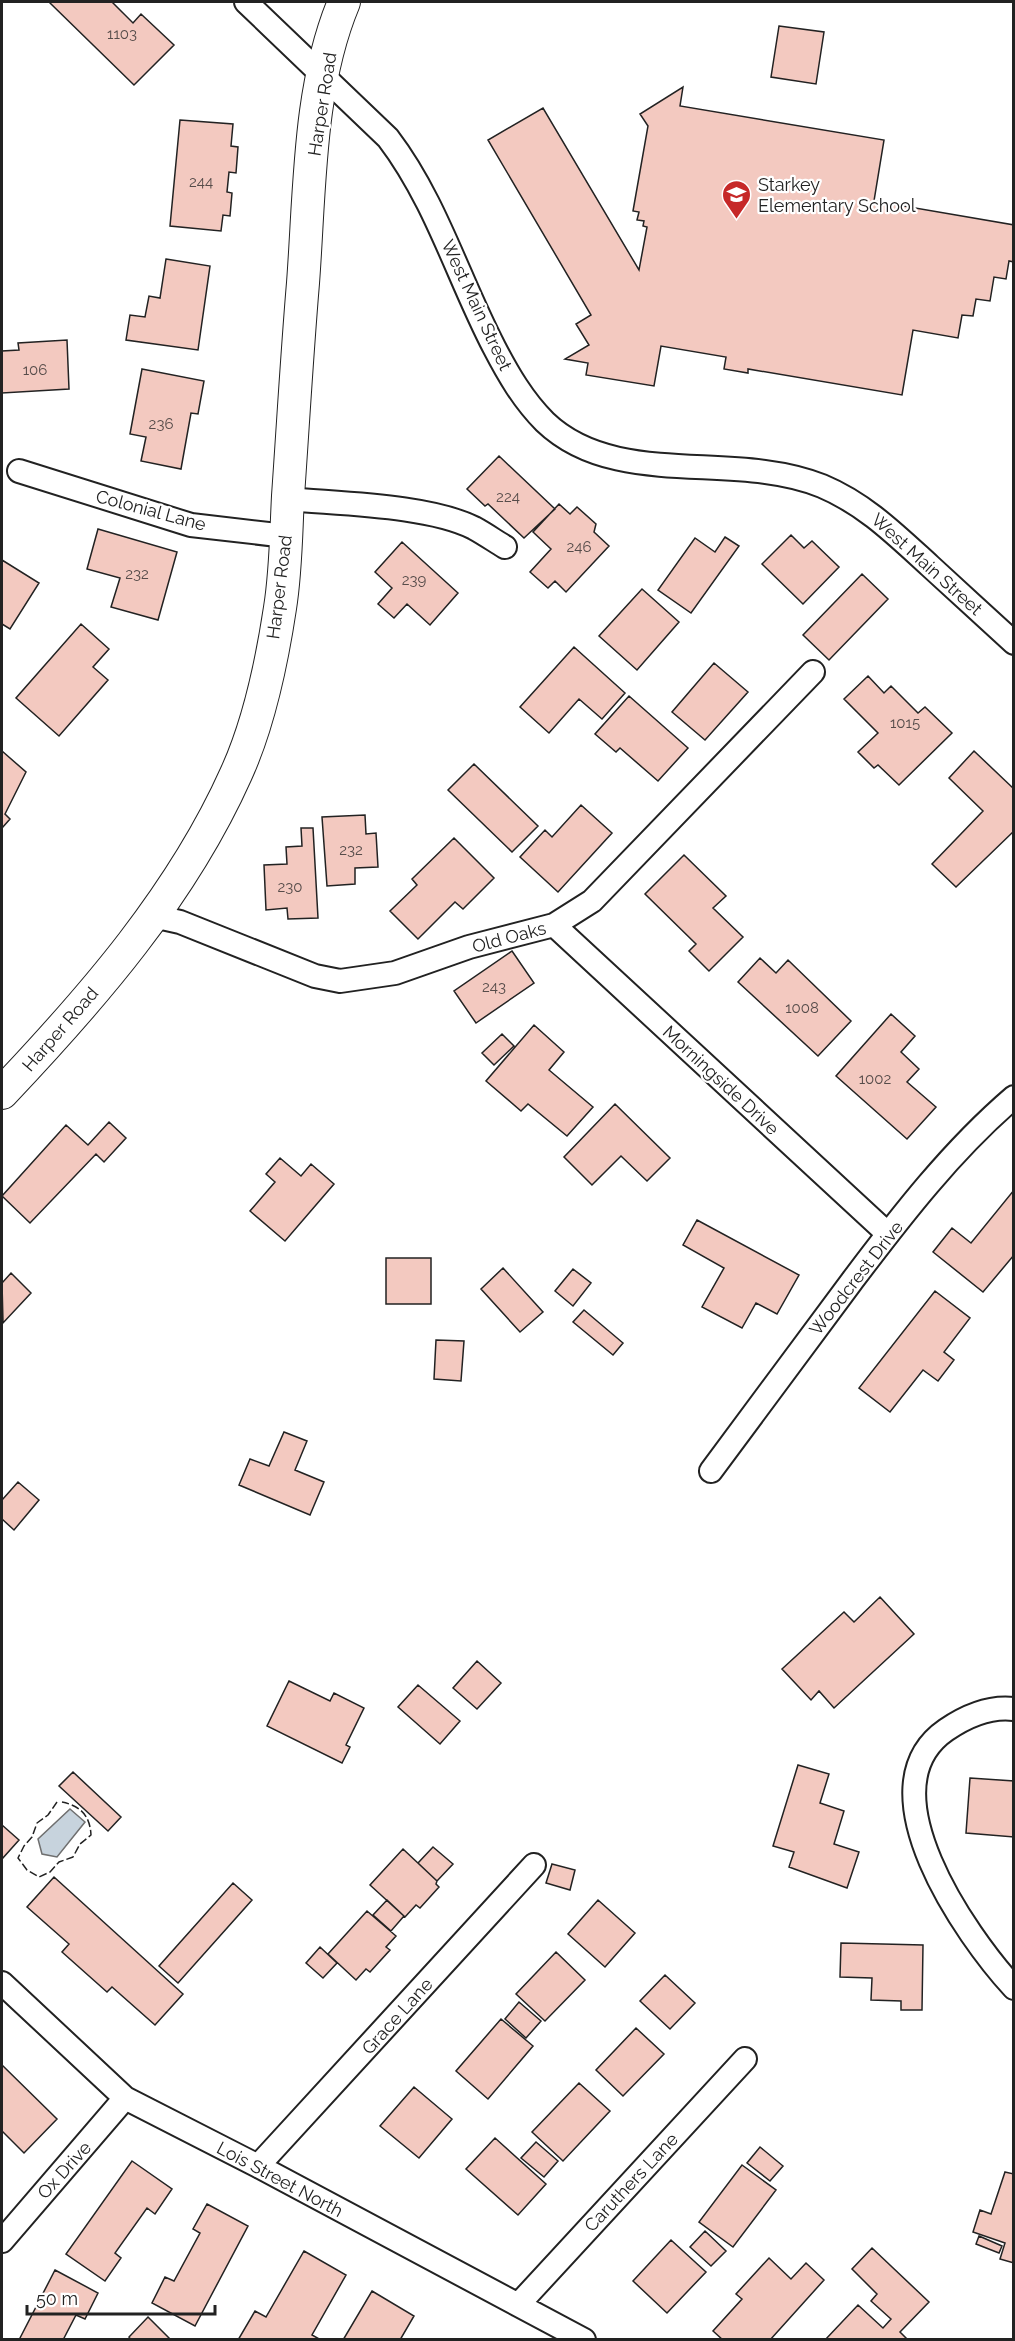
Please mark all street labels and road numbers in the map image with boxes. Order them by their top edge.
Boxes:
street label: Harper Road [303,51,341,157]
street label: West Main Street [437,236,517,374]
street label: Colonial Lane [94,485,209,535]
street label: West Main Street [867,509,987,619]
street label: Harper Road [262,534,296,640]
street label: Old Oaks [470,917,549,957]
street label: Harper Road [18,983,102,1075]
street label: Morningside Drive [659,1021,784,1139]
street label: Woodcrest Drive [805,1216,907,1339]
street label: Grace Lane [357,1973,437,2058]
street label: Caruthers Lane [580,2128,682,2236]
street label: Ox Drive [33,2137,95,2203]
street label: Lois Street North [213,2137,347,2221]

